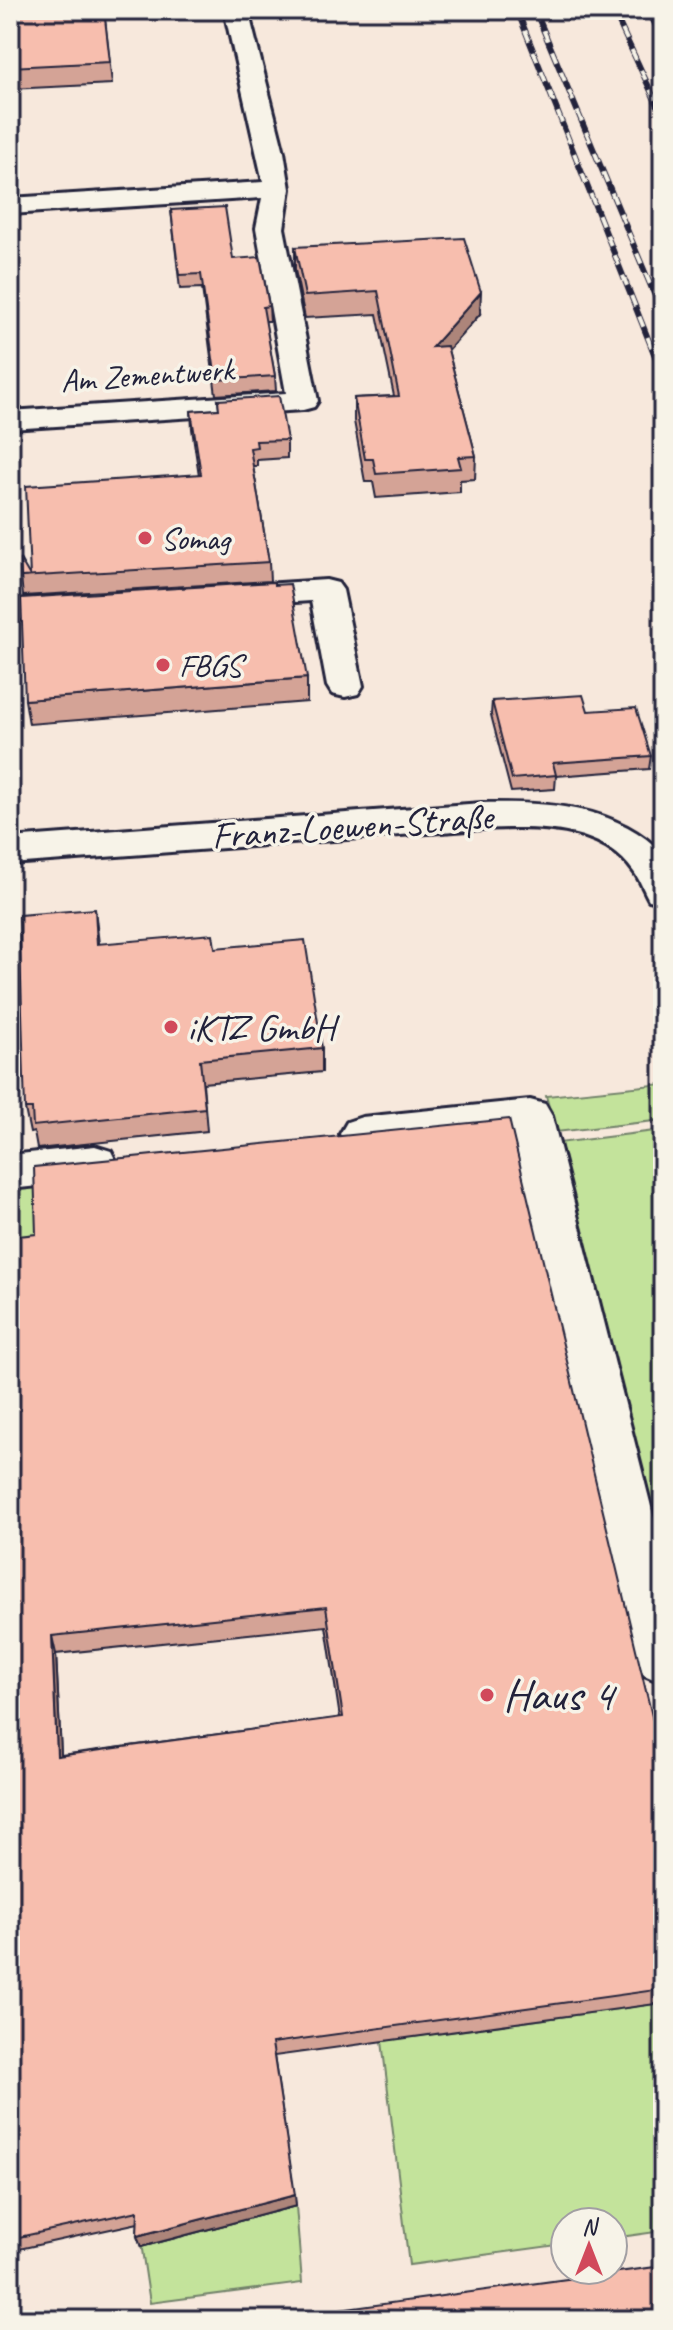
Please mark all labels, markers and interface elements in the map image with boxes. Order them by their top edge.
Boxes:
street label: Am Zementwerk [59,348,237,401]
place label: Somag [161,518,232,559]
marker: Somag [136,529,154,547]
place label: FBGS [179,645,248,686]
marker: FBGS [154,656,172,674]
street label: Franz-Loewen-Straße [210,793,497,859]
place label: iKTZ GmbH [187,1004,341,1051]
marker: iKTZ GmbH [162,1018,180,1036]
place label: Haus 4 [503,1666,618,1724]
marker: Haus 4 [478,1686,496,1704]
north arrow [549,2206,629,2286]
text: N [582,2213,599,2241]

